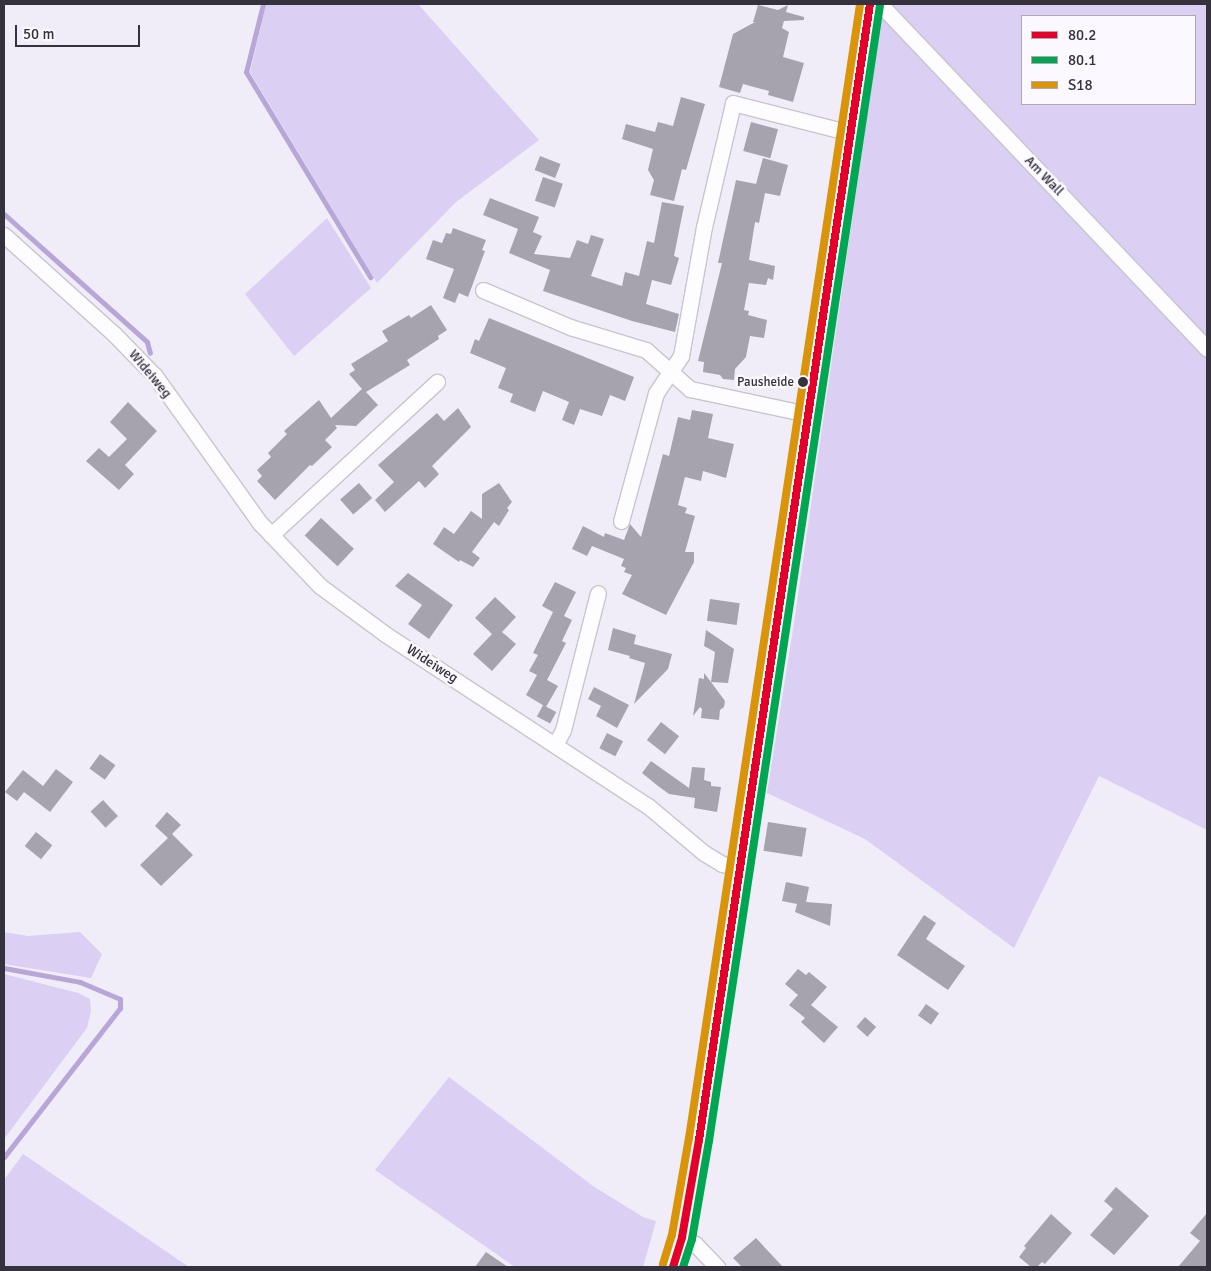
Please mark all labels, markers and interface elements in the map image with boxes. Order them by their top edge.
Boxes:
scale bar [18,15,142,47]
legend [1021,15,1196,105]
text: 50 m [23,25,54,43]
text: 80.2 [1068,26,1096,44]
text: 80.1 [1068,51,1096,69]
text: S18 [1068,76,1093,94]
street label: Am Wall [1021,152,1067,200]
street label: Wideiweg [125,346,175,402]
place label: Pausheide [737,374,794,390]
marker: Pausheide [798,377,808,387]
street label: Wideiweg [403,641,461,687]

